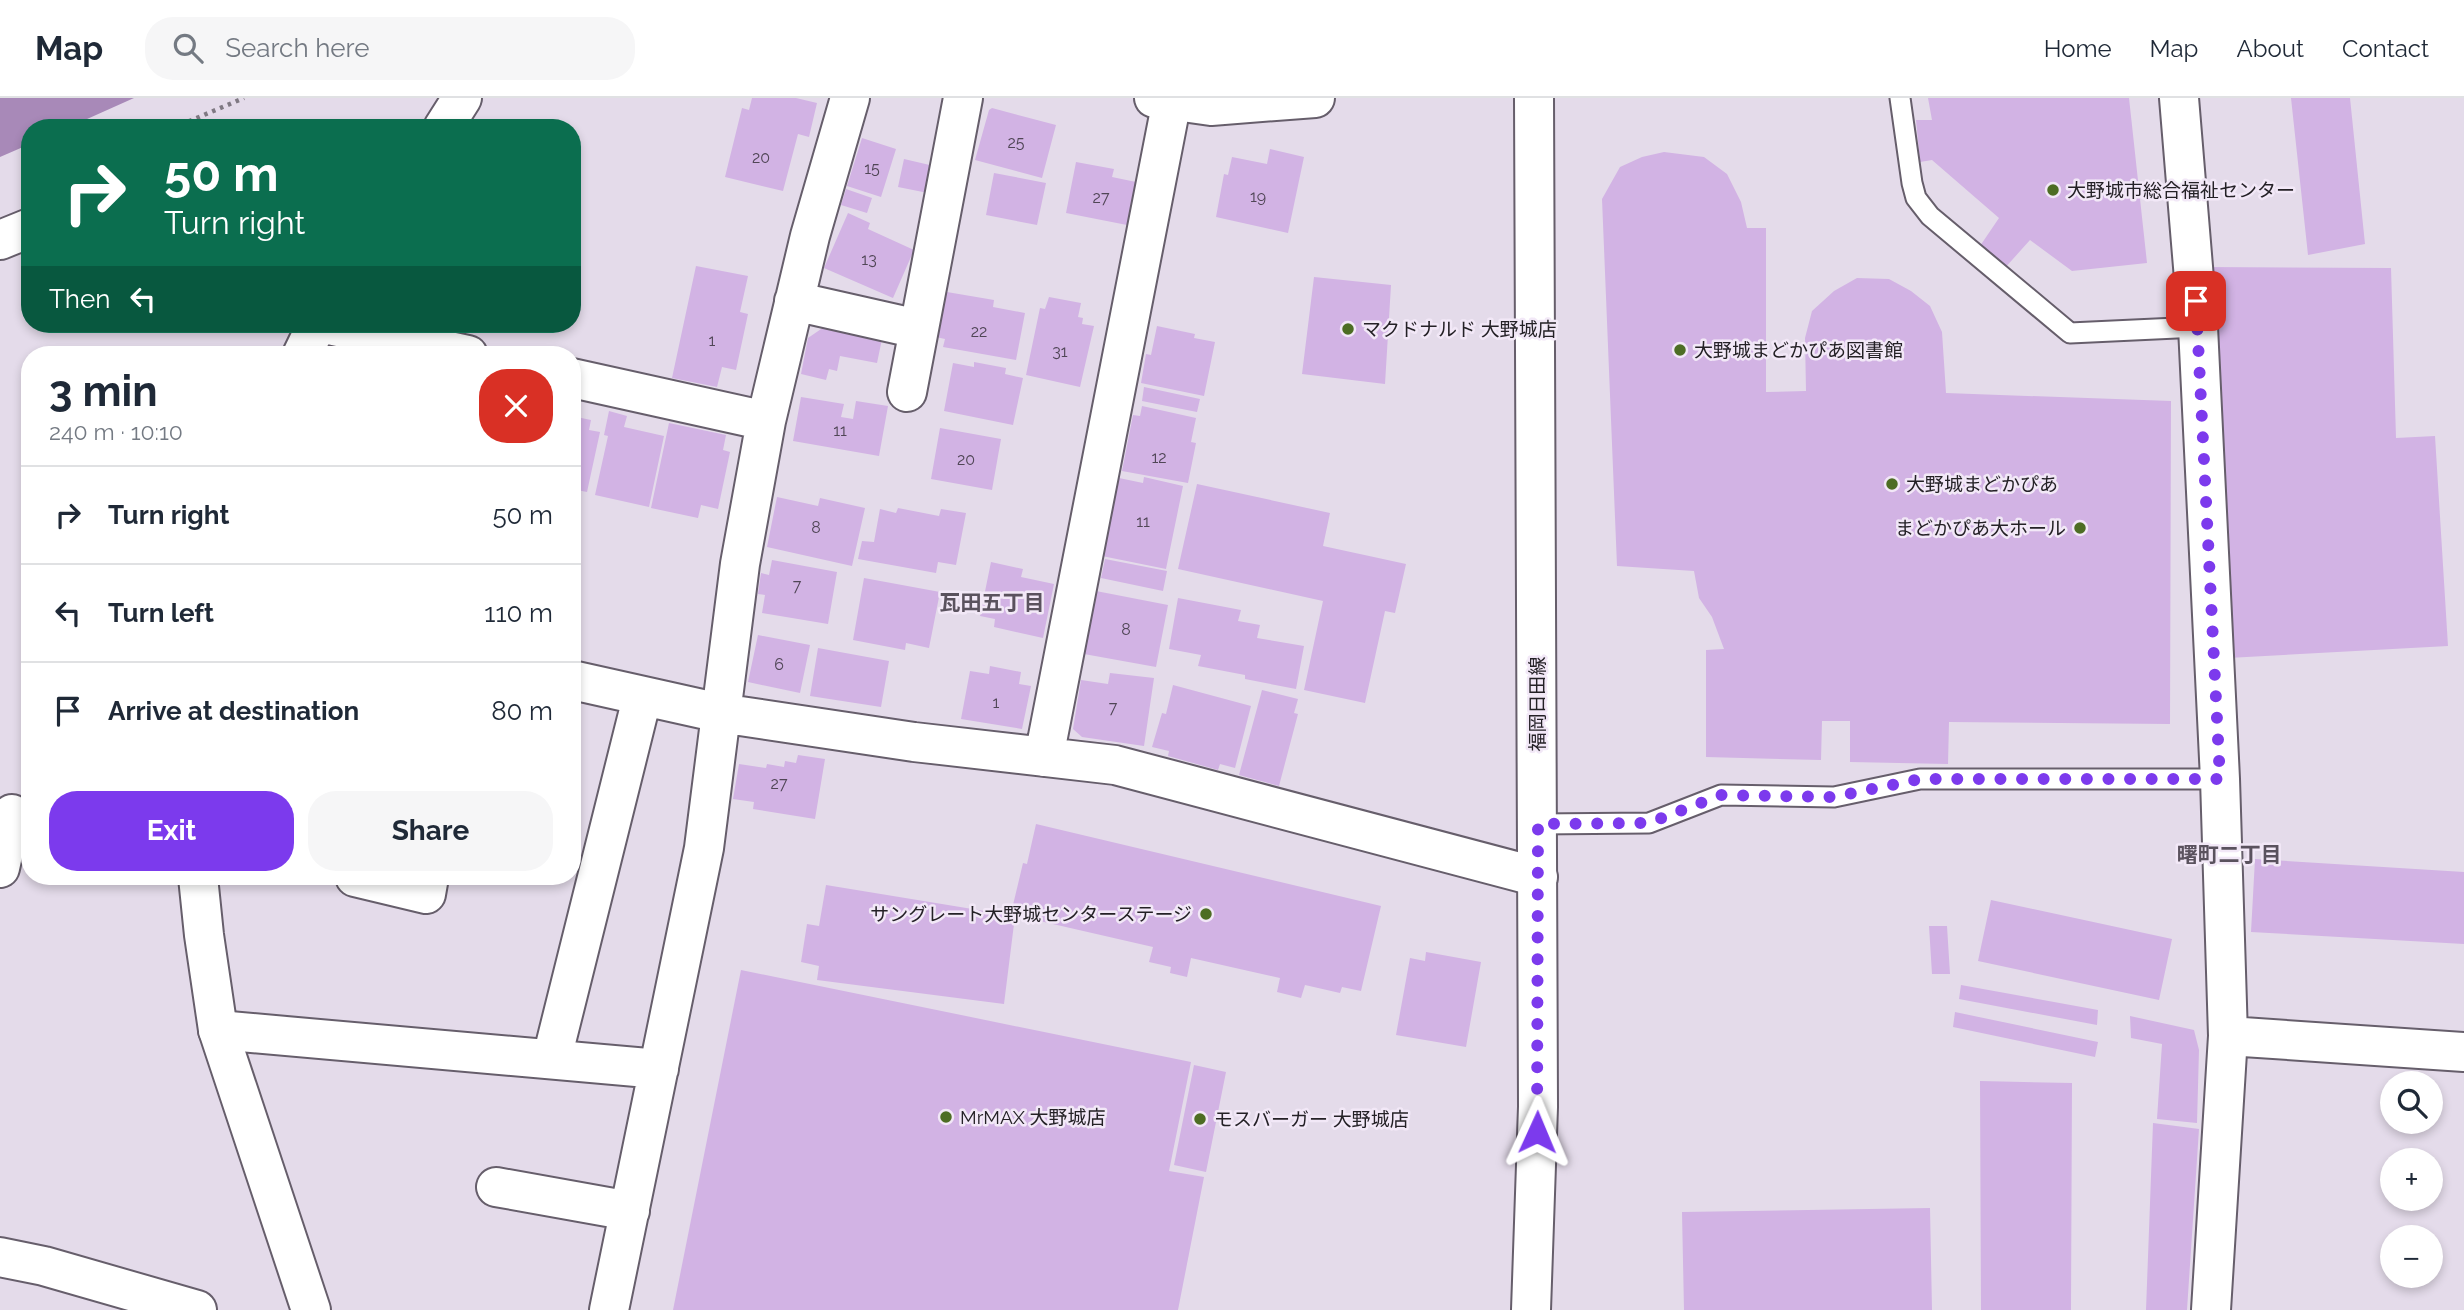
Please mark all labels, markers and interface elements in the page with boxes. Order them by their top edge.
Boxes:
search box [145,17,635,80]
text: Map [35,29,103,68]
icon: search [169,29,207,67]
text: Search here [225,33,370,63]
text: Home [2044,34,2112,63]
text: Map [2150,34,2198,63]
text: About [2236,34,2304,63]
text: Contact [2342,34,2429,63]
house number: 25 [1007,133,1025,152]
text: 50 m [164,145,279,202]
icon: right [49,147,140,238]
house number: 20 [752,148,770,167]
house number: 15 [864,159,880,178]
place label: 大野城市総合福祉センター [2067,179,2295,201]
marker: 大野城市総合福祉センター [2045,182,2061,198]
house number: 19 [1250,187,1266,206]
house number: 27 [1093,188,1110,207]
text: Turn right [164,204,305,241]
house number: 13 [861,250,877,269]
pin [2166,271,2226,331]
icon: left [124,280,162,318]
icon: arrive [2177,282,2215,320]
text: Then [49,284,110,314]
place label: マクドナルド 大野城店 [1362,318,1557,340]
marker: マクドナルド 大野城店 [1340,321,1356,337]
house number: 22 [971,322,987,341]
house number: 1 [709,331,716,350]
place label: 大野城まどかぴあ図書館 [1694,339,1903,361]
house number: 31 [1052,342,1068,361]
marker: 大野城まどかぴあ図書館 [1672,342,1688,358]
text: 3 min [49,367,158,416]
button: close [479,369,553,443]
text: 240 m · 10:10 [49,418,183,445]
house number: 11 [833,421,847,440]
house number: 12 [1151,448,1167,467]
house number: 20 [957,450,975,469]
place label: 大野城まどかぴあ [1906,473,2058,495]
marker: 大野城まどかぴあ [1884,476,1900,492]
icon: right [49,496,87,534]
text: Turn right [108,500,229,530]
text: 50 m [492,500,553,530]
house number: 11 [1136,512,1150,531]
place label: まどかぴあ大ホール [1895,517,2066,539]
house number: 8 [811,518,821,537]
marker: まどかぴあ大ホール [2072,520,2088,536]
house number: 7 [793,576,802,595]
district label: 瓦田五丁目 [940,590,1045,615]
icon: left [49,594,87,632]
text: Turn left [108,598,214,628]
text: 110 m [484,598,553,628]
house number: 8 [1121,620,1131,639]
house number: 6 [774,655,784,674]
street label: 福岡日田線 [1526,656,1548,752]
icon: arrive [49,692,87,730]
house number: 1 [993,693,1000,712]
text: Arrive at destination [108,696,359,726]
text: 80 m [491,696,553,726]
house number: 7 [1109,698,1118,717]
house number: 27 [771,774,788,793]
button: Exit [49,791,294,871]
button: Share [308,791,553,871]
district label: 曙町二丁目 [2177,842,2282,867]
place label: サングレート大野城センターステージ [870,903,1192,925]
marker: サングレート大野城センターステージ [1198,906,1214,922]
map controls [2380,1071,2443,1288]
button: search [2380,1071,2443,1134]
position arrow [1500,1095,1574,1169]
place label: MrMAX 大野城店 [960,1106,1105,1128]
place label: モスバーガー 大野城店 [1214,1108,1409,1130]
marker: MrMAX 大野城店 [938,1109,954,1125]
marker: モスバーガー 大野城店 [1192,1111,1208,1127]
button: + [2380,1148,2443,1211]
button: − [2380,1225,2443,1288]

